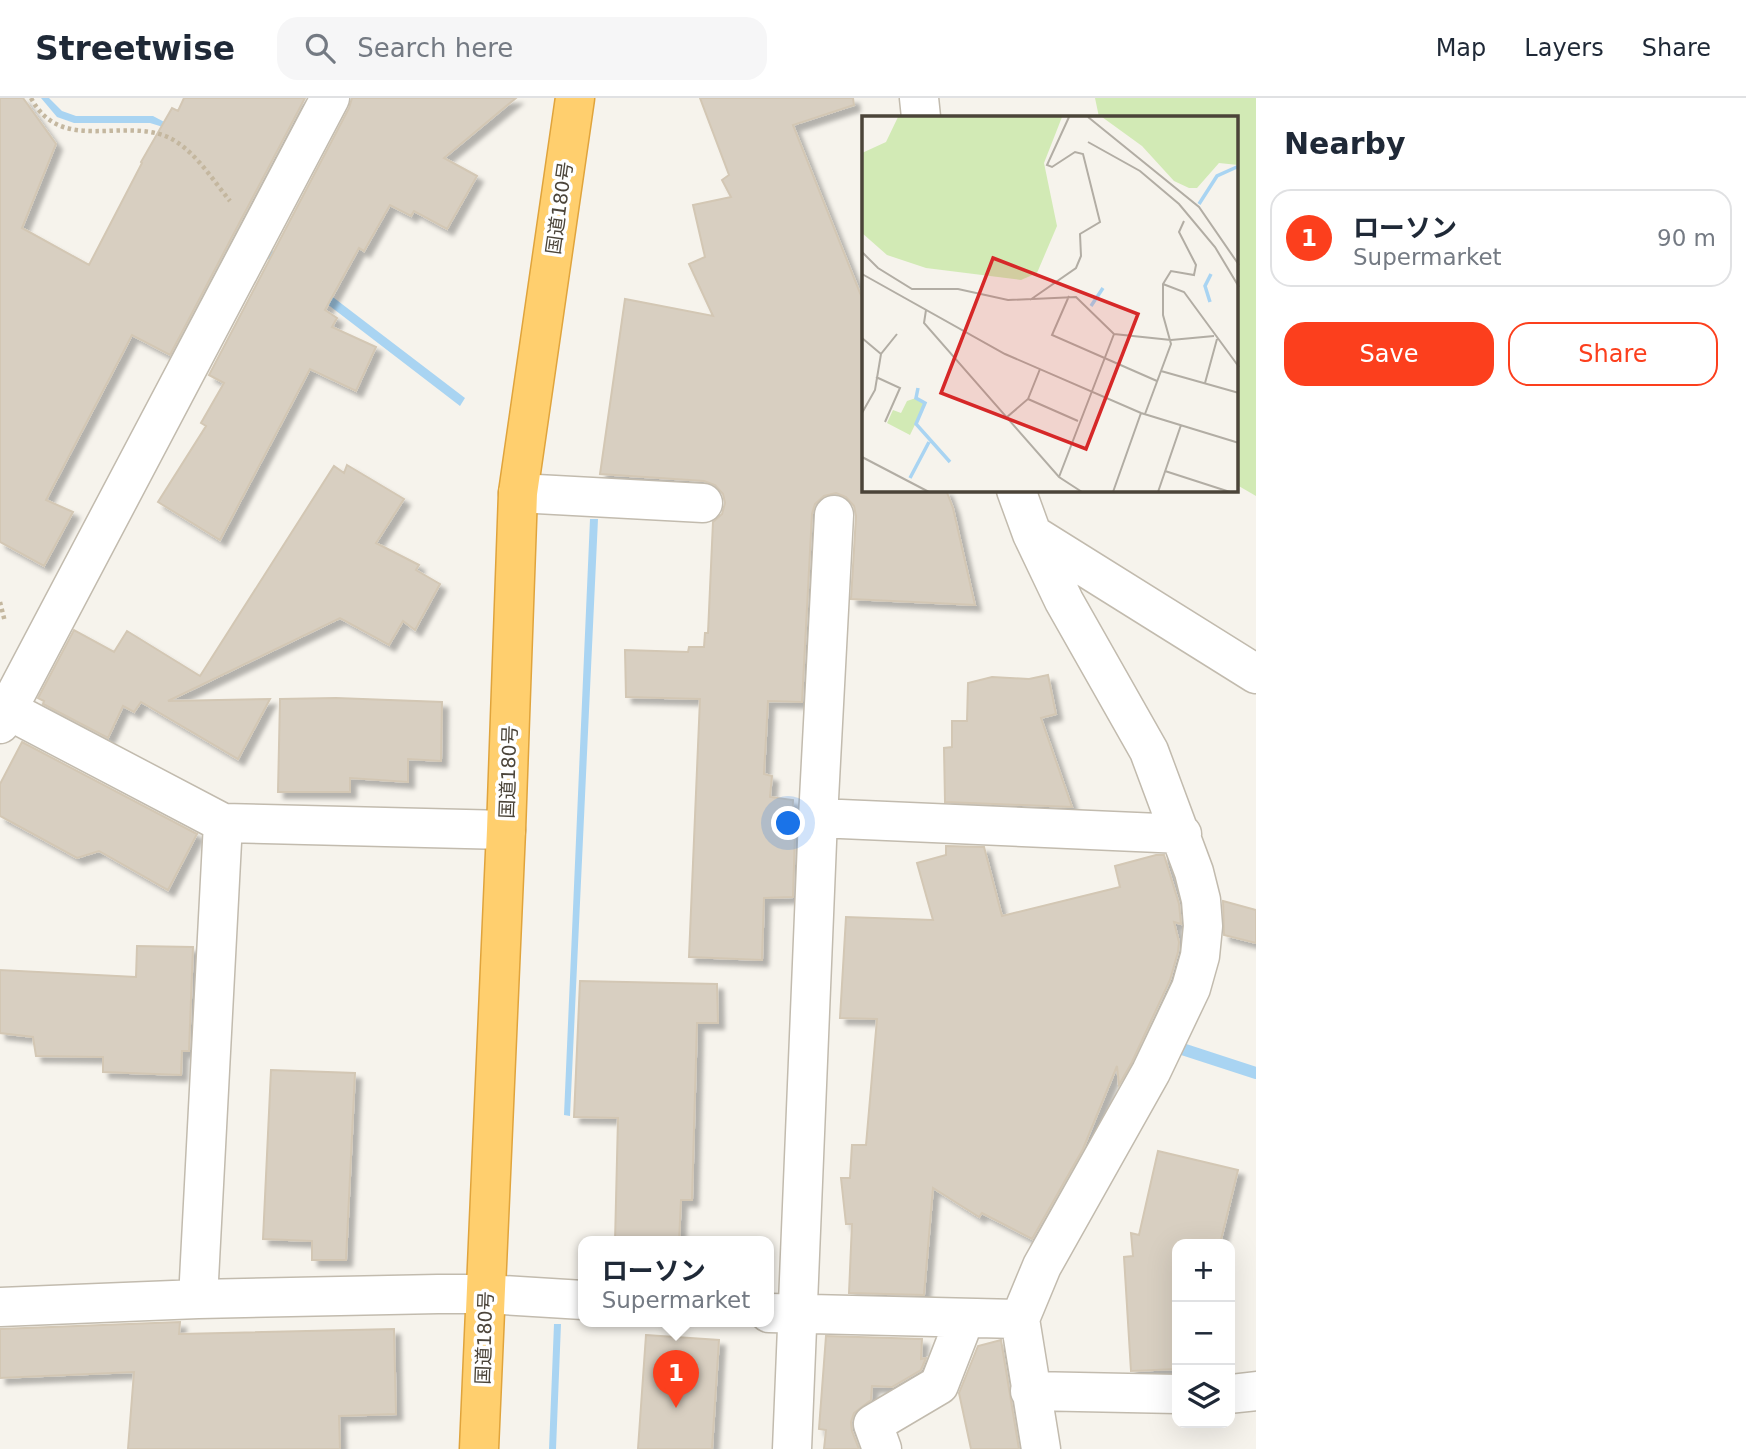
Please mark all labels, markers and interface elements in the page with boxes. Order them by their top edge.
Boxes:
search box [277,17,767,80]
text: Streetwise [35,29,235,68]
icon: search [301,29,339,67]
text: Search here [357,33,513,63]
text: Map [1436,34,1486,62]
text: Layers [1524,34,1604,62]
text: Share [1642,34,1711,62]
inset map [862,116,1238,492]
text: Nearby [1284,126,1406,161]
street label: 国道180号 [542,160,576,256]
text: ローソン [1353,213,1457,243]
text: 1 [1301,225,1317,251]
text: 90 m [1657,225,1716,251]
text: Supermarket [1353,244,1502,270]
button: Save [1284,322,1494,386]
button: Share [1508,322,1718,386]
street label: 国道180号 [495,725,521,819]
your location [771,806,805,840]
popup [578,1236,774,1327]
map controls [1172,1239,1235,1428]
button: + [1172,1239,1235,1302]
text: ローソン [602,1256,706,1286]
text: Supermarket [602,1287,750,1313]
street label: 国道180号 [471,1291,497,1385]
button: − [1172,1302,1235,1365]
pin: 1 [653,1350,699,1408]
button: layers [1172,1365,1235,1428]

